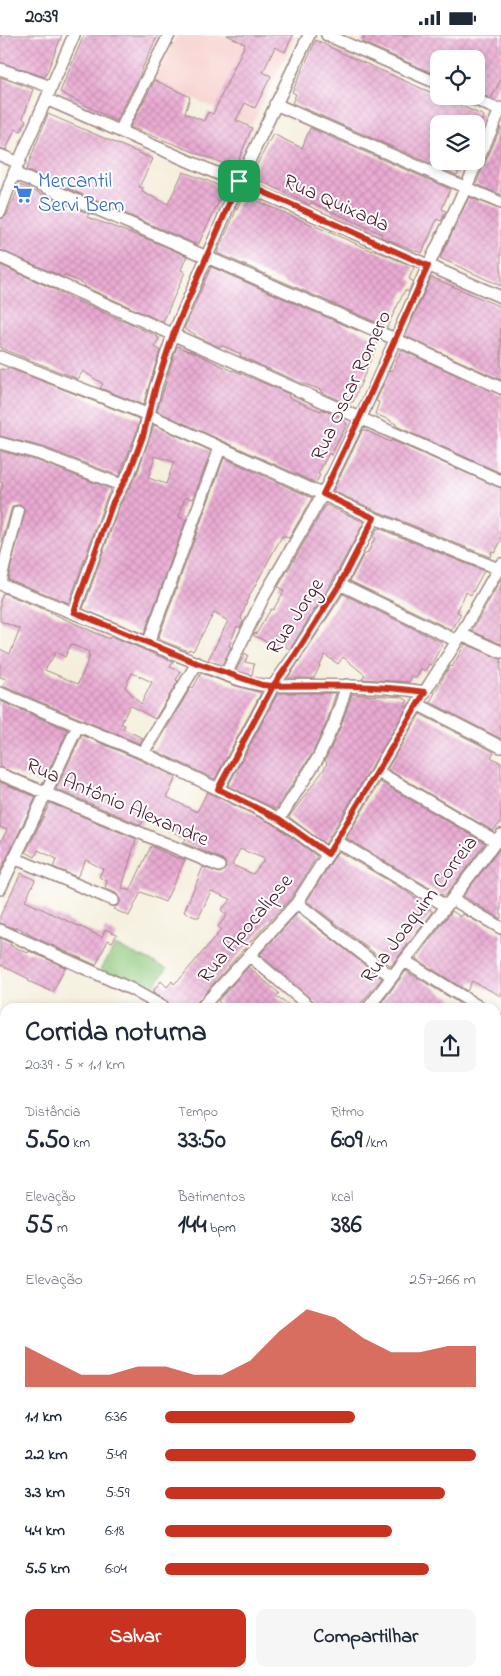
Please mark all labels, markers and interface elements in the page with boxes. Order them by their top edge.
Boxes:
text: 20:39 [25,4,58,31]
map controls [430,50,485,170]
button: locate [430,50,485,105]
button: layers [430,115,485,170]
pin [218,160,260,202]
place label: Mercantil Servi Bem [38,167,124,221]
icon: arrive [225,167,253,195]
street label: Rua Quixada [278,167,394,241]
supermarket icon: Mercantil Servi Bem [12,183,34,205]
street label: Rua Oscar Romero [304,306,400,466]
street label: Rua Jorge [260,572,334,663]
street label: Rua Antônio Alexandre [21,751,214,855]
street label: Rua Joaquim Correia [354,830,486,990]
street label: Rua Apocalipse [191,867,301,990]
text: Corrida noturna [25,1013,207,1054]
button: share [424,1020,476,1072]
text: 20:39 · 5 × 1.1 km [25,1053,125,1077]
text: Distância [25,1102,80,1123]
text: Tempo [178,1102,218,1123]
text: Ritmo [331,1102,364,1123]
text: 5.50 [25,1123,70,1159]
text: 33:50 [178,1123,226,1159]
text: 6:09 [331,1123,362,1159]
text: km [70,1133,90,1154]
text: /km [362,1133,387,1154]
text: Elevação [25,1187,76,1208]
text: Batimentos [178,1187,245,1208]
text: kcal [331,1187,353,1208]
text: 55 [25,1208,54,1244]
text: 144 [178,1208,207,1244]
text: 386 [331,1208,362,1244]
text: m [54,1218,68,1239]
text: bpm [207,1218,236,1239]
text: Elevação [25,1268,83,1292]
text: 257–266 m [409,1268,476,1292]
text: 1.1 km [25,1405,62,1429]
text: 6:36 [105,1405,127,1429]
text: 2.2 km [25,1443,68,1467]
text: 5:49 [105,1443,127,1467]
text: 3.3 km [25,1481,65,1505]
text: 5:59 [105,1481,129,1505]
text: 4.4 km [25,1519,65,1543]
text: 6:18 [105,1519,125,1543]
text: 5.5 km [25,1557,70,1581]
text: 6:04 [105,1557,127,1581]
button: Salvar [25,1609,246,1667]
button: Compartilhar [256,1609,476,1667]

